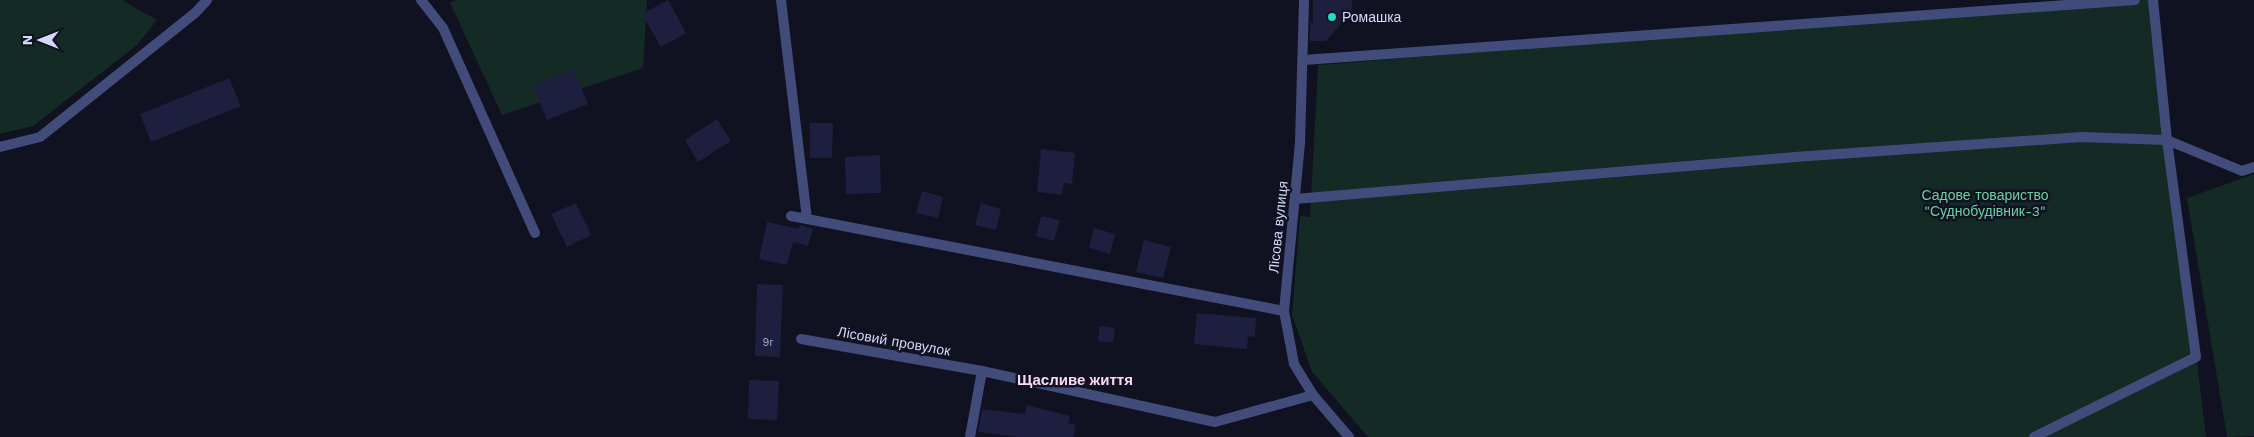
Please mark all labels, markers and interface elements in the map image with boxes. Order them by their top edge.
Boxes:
place label: Ромашка [1342,9,1402,25]
marker: Ромашка [1326,11,1338,23]
north arrow [15,15,65,65]
text: N [19,35,35,45]
street label: Лісова вулиця [1265,180,1291,274]
park label: Садове товариство "Суднобудівник-3" [1921,187,2049,219]
street label: Лісовий провулок [836,323,953,359]
house number: 9г [763,336,773,349]
district label: Щасливе життя [1017,371,1133,389]

